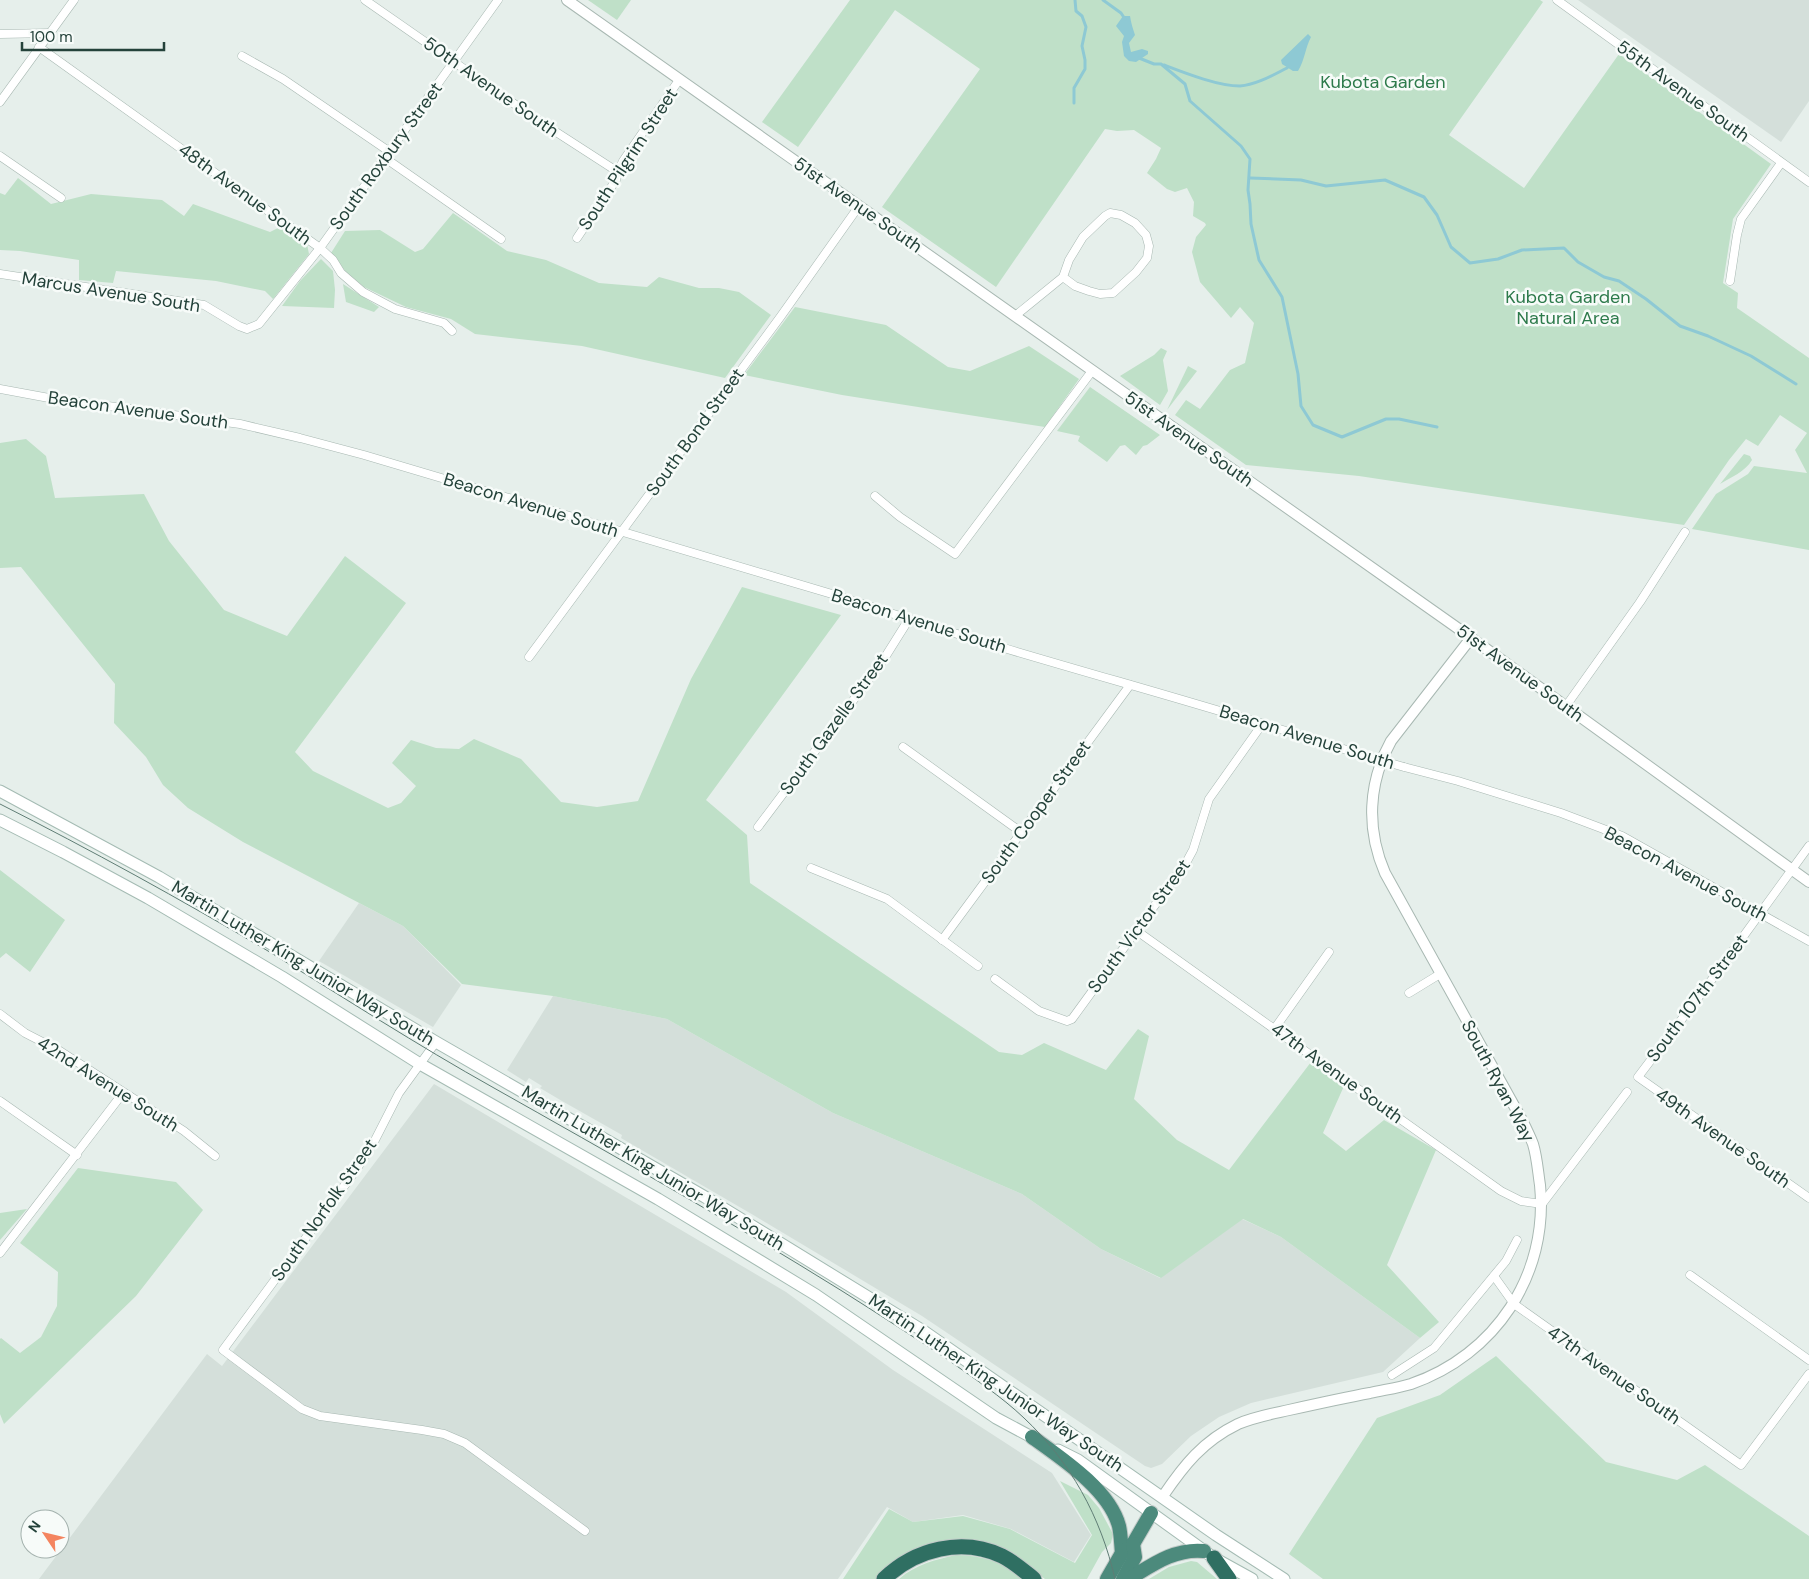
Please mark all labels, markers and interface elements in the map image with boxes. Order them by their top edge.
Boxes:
scale bar [22,20,165,52]
text: 100 m [30,27,73,47]
street label: 50th Avenue South [418,31,564,143]
street label: 55th Avenue South [1612,35,1754,147]
park label: Kubota Garden [1320,70,1446,94]
street label: South Roxbury Street [324,77,448,235]
street label: South Pilgrim Street [573,83,683,235]
street label: 48th Avenue South [174,138,316,250]
street label: 51st Avenue South [789,152,927,258]
street label: Marcus Avenue South [20,266,202,318]
park label: Kubota Garden Natural Area [1505,285,1631,330]
street label: South Bond Street [640,363,750,501]
street label: Beacon Avenue South [46,385,230,435]
street label: 51st Avenue South [1120,386,1258,492]
street label: Beacon Avenue South [441,467,621,543]
street label: Beacon Avenue South [829,583,1009,659]
street label: 51st Avenue South [1452,619,1588,727]
street label: South Gazelle Street [774,648,894,800]
street label: Beacon Avenue South [1217,699,1397,775]
street label: South Cooper Street [976,735,1096,889]
street label: Beacon Avenue South [1600,821,1772,927]
street label: South Victor Street [1082,854,1196,998]
street label: Martin Luther King Junior Way South [167,875,439,1051]
street label: South 107th Street [1641,929,1753,1067]
street label: South Ryan Way [1456,1016,1540,1146]
street label: 47th Avenue South [1266,1017,1408,1129]
street label: 42nd Avenue South [33,1031,183,1137]
street label: Martin Luther King Junior Way South [517,1080,789,1256]
street label: 49th Avenue South [1651,1083,1795,1193]
street label: South Norfolk Street [266,1134,382,1286]
street label: Martin Luther King Junior Way South [864,1288,1128,1478]
street label: 47th Avenue South [1543,1320,1685,1430]
north arrow [20,1509,70,1559]
text: N [24,1517,45,1536]

